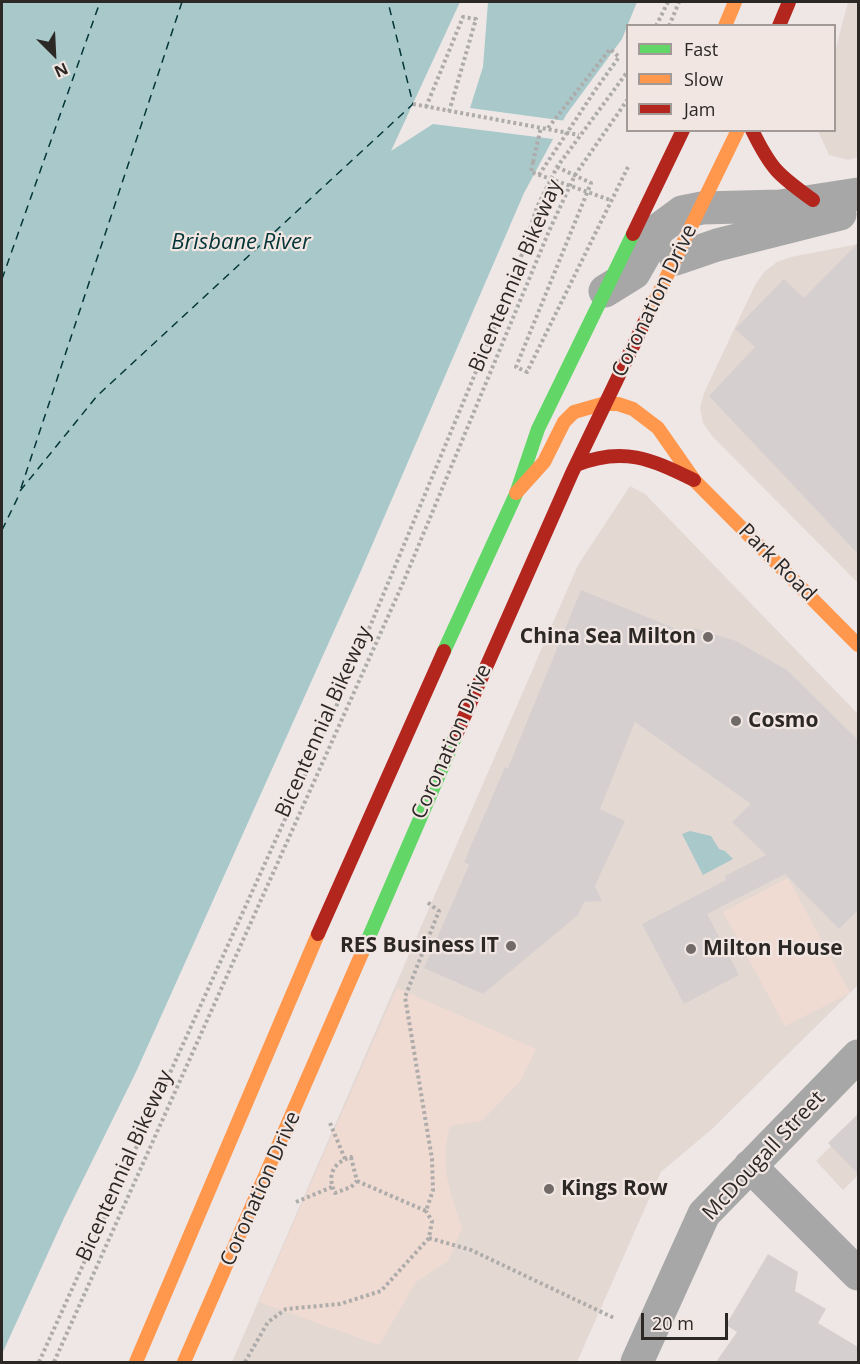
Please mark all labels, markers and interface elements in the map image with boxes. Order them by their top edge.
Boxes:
north arrow [24,24,84,84]
legend [626,24,836,132]
text: Fast [684,37,718,61]
text: N [51,58,72,83]
text: Slow [684,67,723,91]
text: Jam [684,97,716,121]
street label: Bicentennial Bikeway [464,176,568,376]
street label: Coronation Drive [607,221,703,381]
water label: Brisbane River [171,230,311,256]
street label: Park Road [733,519,821,607]
street label: Bicentennial Bikeway [270,623,378,821]
place label: China Sea Milton [520,624,696,650]
marker: China Sea Milton [701,630,715,644]
street label: Coronation Drive [407,661,497,823]
place label: Cosmo [748,708,818,734]
marker: Cosmo [729,714,743,728]
place label: RES Business IT [340,933,499,959]
place label: Milton House [703,936,843,962]
marker: RES Business IT [504,939,518,953]
marker: Milton House [684,942,698,956]
street label: Bicentennial Bikeway [71,1067,179,1265]
street label: McDougall Street [698,1086,830,1226]
street label: Coronation Drive [216,1108,306,1270]
place label: Kings Row [561,1176,668,1202]
marker: Kings Row [542,1182,556,1196]
scale bar [644,1301,731,1339]
text: 20 m [652,1311,694,1335]

